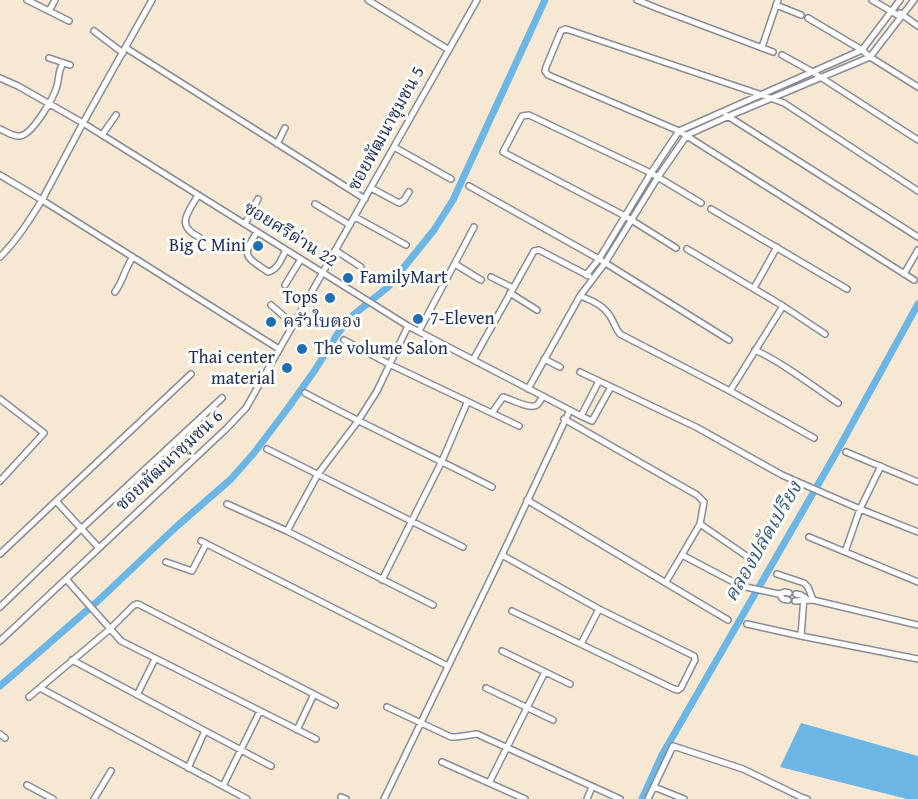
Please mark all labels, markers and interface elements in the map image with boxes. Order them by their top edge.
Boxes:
street label: ซอยพัฒนาชุมชน 5 [344,63,430,195]
street label: ซอยศรีด่าน 22 [239,198,341,272]
place label: Big C Mini [169,235,246,257]
marker: Big C Mini [251,239,265,253]
place label: FamilyMart [360,267,447,289]
marker: FamilyMart [341,271,355,285]
place label: Tops [283,287,318,309]
marker: Tops [323,291,337,305]
place label: 7-Eleven [430,308,495,330]
place label: ครัวใบตอง [283,311,361,333]
marker: 7-Eleven [411,312,425,326]
marker: ครัวใบตอง [264,315,278,329]
place label: The volume Salon [314,338,448,360]
marker: The volume Salon [295,342,309,356]
place label: Thai center material [189,347,275,389]
marker: Thai center material [280,361,294,375]
street label: ซอยพัฒนาชุมชน 6 [112,406,228,516]
water label: คลองปลัดเปรียง [720,477,808,607]

